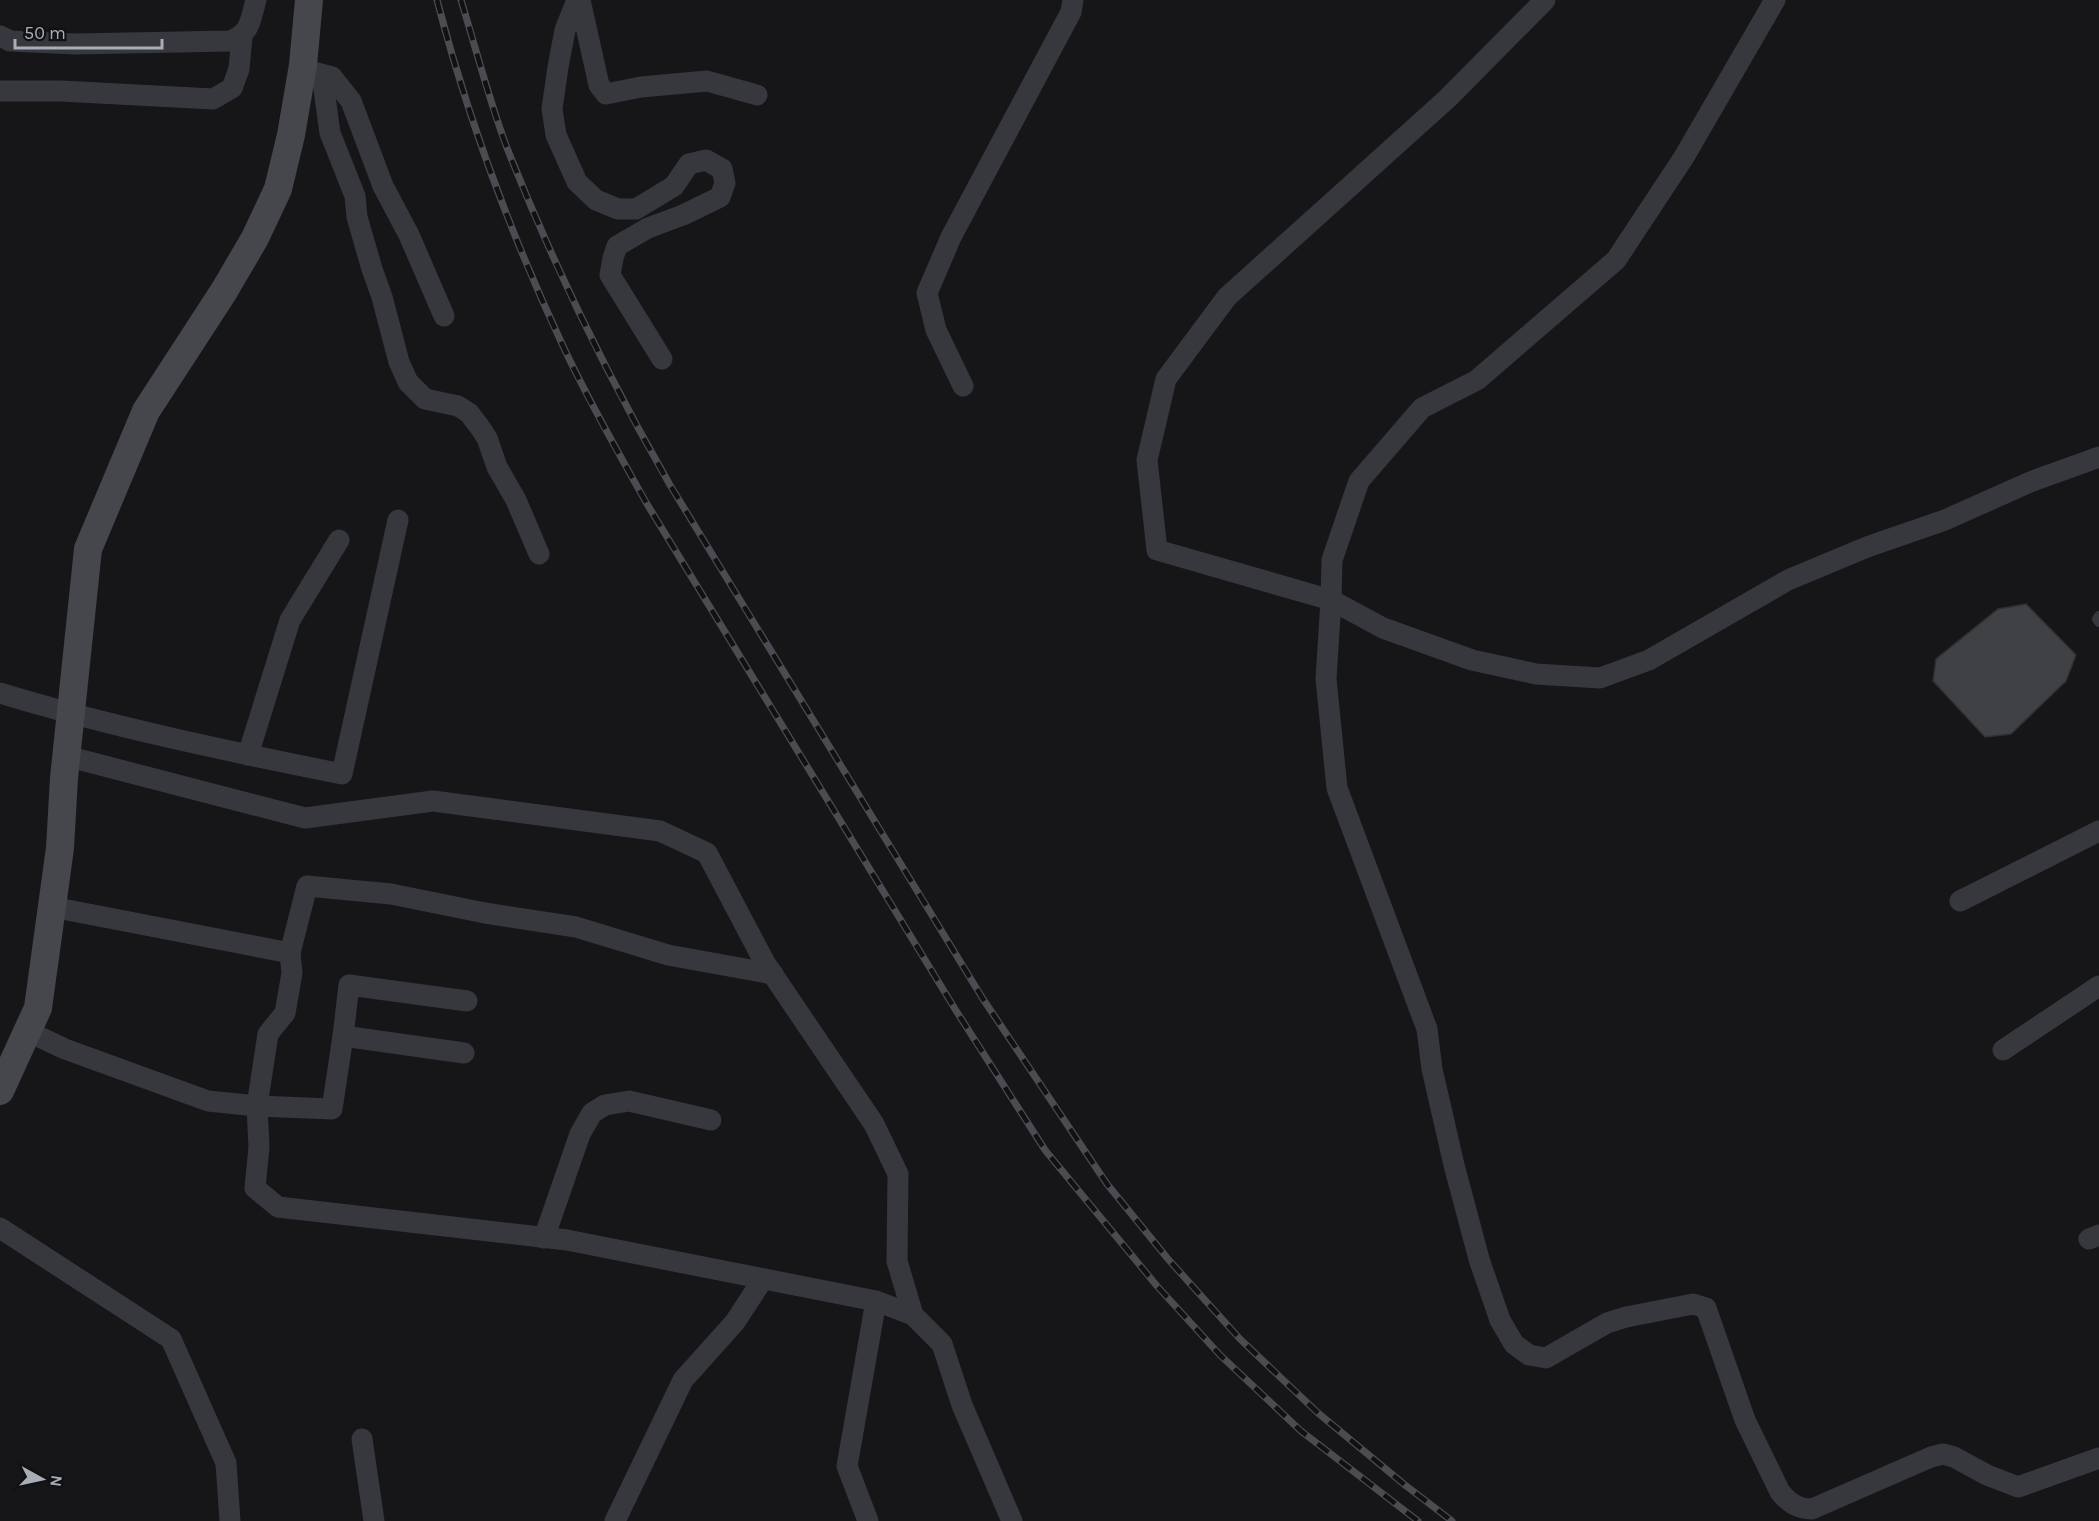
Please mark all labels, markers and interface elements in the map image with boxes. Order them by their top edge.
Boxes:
scale bar [15,12,162,50]
text: 50 m [24,22,66,44]
north arrow [12,1449,72,1509]
text: N [46,1474,67,1488]

